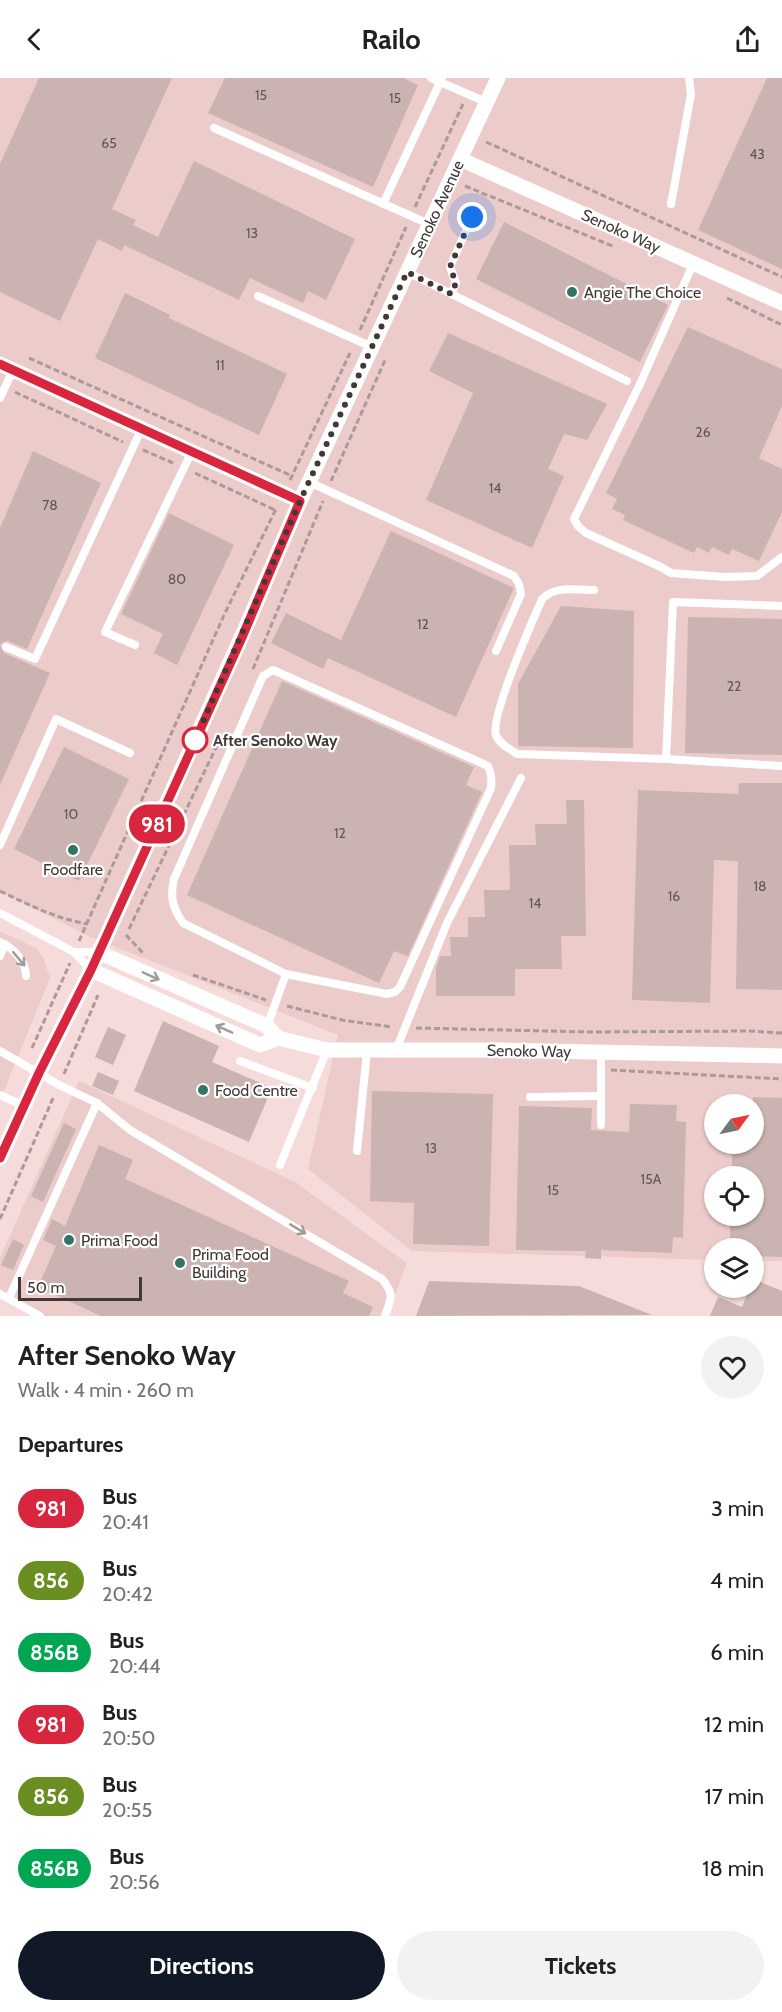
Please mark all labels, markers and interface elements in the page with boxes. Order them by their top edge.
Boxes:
icon: back [18,23,51,56]
text: Railo [361,23,421,56]
icon: share [731,23,764,56]
house number: 15 [255,86,267,104]
house number: 15 [389,89,401,107]
house number: 65 [101,134,117,152]
house number: 43 [749,145,765,163]
street label: Senoko Avenue [406,157,468,261]
your location [457,202,487,232]
street label: Senoko Way [579,205,663,257]
house number: 13 [246,224,258,242]
place label: Angie The Choice [584,283,701,302]
marker: Angie The Choice [565,285,579,299]
house number: 11 [215,356,225,374]
house number: 26 [695,423,711,441]
house number: 14 [489,479,501,497]
house number: 78 [42,496,58,514]
house number: 80 [168,570,186,588]
house number: 12 [417,615,429,633]
house number: 22 [727,677,741,695]
marker: After Senoko Way [182,727,208,753]
place label: After Senoko Way [213,731,338,750]
line badge: 981 [122,804,192,844]
house number: 10 [64,805,78,823]
text: 981 [141,812,173,837]
house number: 12 [334,824,346,842]
marker: Foodfare [66,843,80,857]
place label: Foodfare [43,860,103,879]
house number: 18 [753,877,767,895]
house number: 16 [668,887,680,905]
house number: 14 [529,894,541,912]
one-way arrow [12,951,25,967]
one-way arrow [142,970,160,982]
one-way arrow [215,1022,233,1033]
street label: Senoko Way [487,1041,571,1061]
place label: Food Centre [215,1081,298,1100]
marker: Food Centre [196,1083,210,1097]
north arrow [704,1094,764,1154]
map controls [704,1094,764,1298]
house number: 13 [425,1139,437,1157]
button: locate [704,1166,764,1226]
house number: 15A [641,1170,662,1188]
house number: 15 [547,1181,559,1199]
one-way arrow [289,1224,306,1236]
place label: Prima Food [81,1231,158,1250]
marker: Prima Food [62,1233,76,1247]
button: layers [704,1238,764,1298]
place label: Prima Food Building [192,1245,269,1282]
marker: Prima Food Building [173,1256,187,1270]
scale bar [18,1274,142,1302]
text: 50 m [27,1278,64,1297]
button: heart [701,1336,764,1399]
text: After Senoko Way [18,1338,236,1372]
text: Walk · 4 min · 260 m [18,1378,194,1402]
text: Departures [18,1431,123,1458]
text: Bus [102,1483,137,1510]
text: 3 min [711,1495,764,1522]
text: 981 [35,1496,67,1521]
text: 20:41 [102,1510,149,1534]
text: Bus [102,1555,137,1582]
text: 4 min [710,1567,764,1594]
text: 856 [33,1568,69,1593]
text: 20:42 [102,1582,153,1606]
text: Bus [109,1627,144,1654]
text: 6 min [710,1639,764,1666]
text: 856B [30,1640,79,1665]
text: 20:44 [109,1654,161,1678]
text: Bus [102,1699,137,1726]
text: 12 min [704,1711,764,1738]
text: 981 [35,1712,67,1737]
text: 20:50 [102,1726,155,1750]
text: Bus [102,1771,137,1798]
text: 17 min [705,1783,764,1810]
text: 856 [33,1784,69,1809]
text: 20:55 [102,1798,152,1822]
text: Bus [109,1843,144,1870]
text: 18 min [702,1855,764,1882]
text: 856B [30,1856,79,1881]
text: 20:56 [109,1870,160,1894]
button: Directions [18,1931,385,2000]
button: Tickets [397,1931,764,2000]

